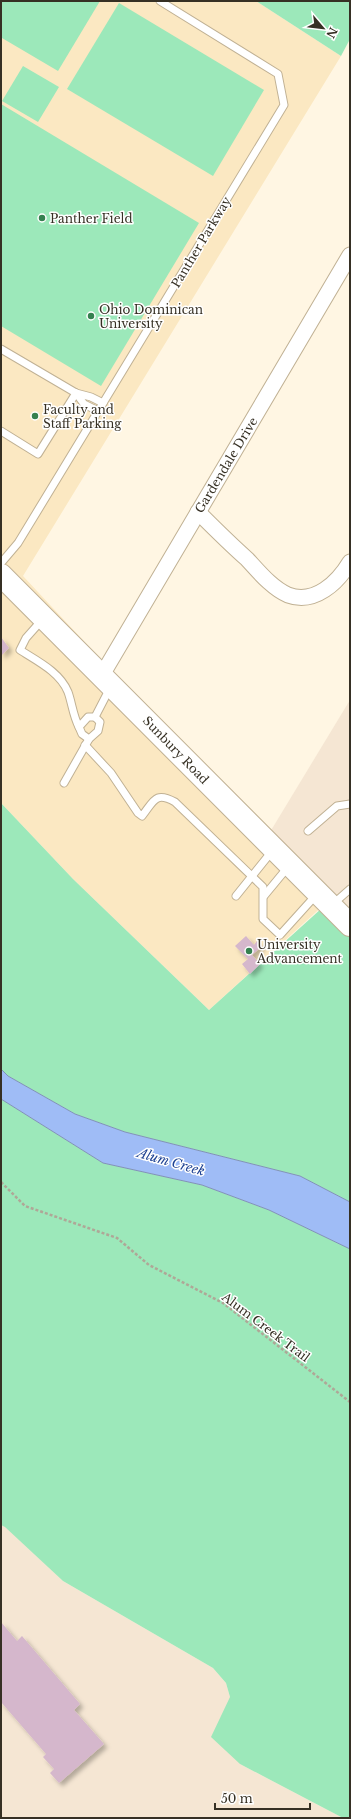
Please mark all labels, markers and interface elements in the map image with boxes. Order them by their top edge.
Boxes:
north arrow [303,8,343,48]
text: N [323,25,340,41]
street label: Panther Parkway [168,193,234,290]
place label: Panther Field [50,211,133,226]
marker: Panther Field [37,213,47,223]
place label: Ohio Dominican University [99,302,203,331]
marker: Ohio Dominican University [86,311,96,321]
place label: Faculty and Staff Parking [43,402,122,431]
marker: Faculty and Staff Parking [30,411,40,421]
street label: Gardendale Drive [191,414,261,516]
street label: Sunbury Road [140,713,212,787]
place label: University Advancement [256,937,343,966]
marker: University Advancement [244,946,254,956]
water label: Alum Creek [133,1144,207,1180]
street label: Alum Creek Trail [218,1289,313,1365]
scale bar [215,1785,310,1811]
text: 50 m [221,1791,253,1806]

